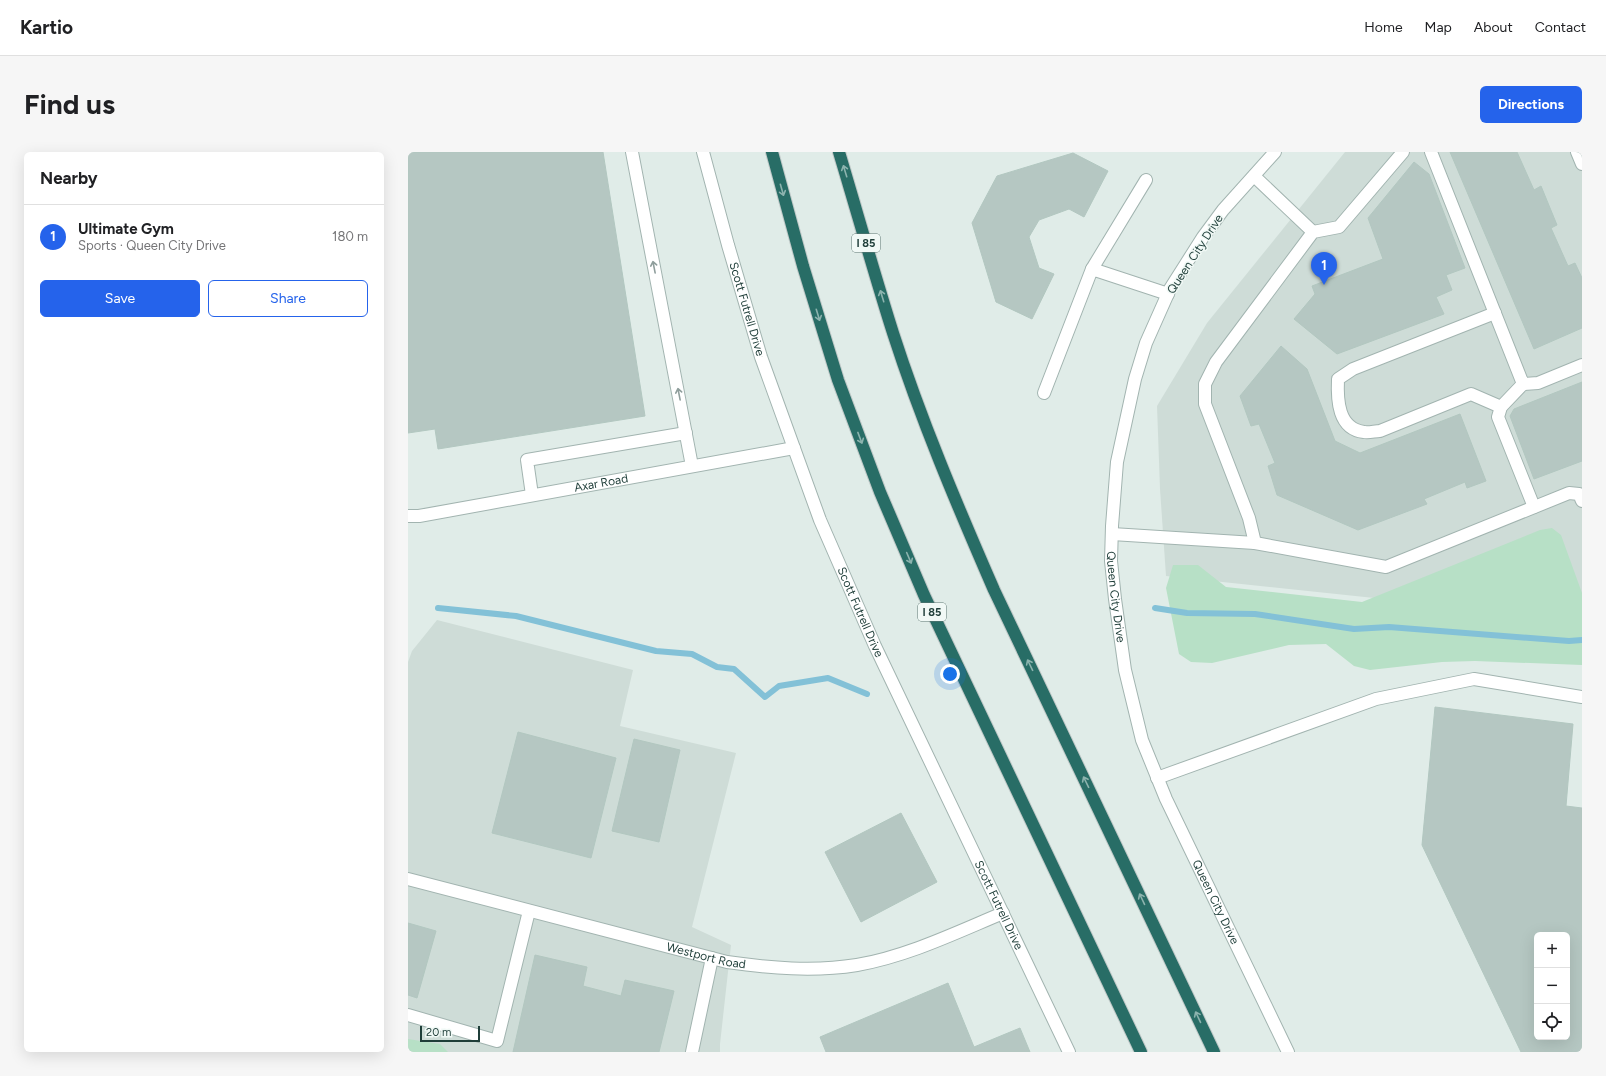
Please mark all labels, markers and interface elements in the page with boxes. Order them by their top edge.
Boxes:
text: Kartio [20,16,73,39]
text: Home [1364,19,1403,36]
text: Map [1425,19,1452,36]
text: About [1474,19,1513,36]
text: Contact [1535,19,1586,36]
button: Directions [1480,86,1582,123]
text: Find us [24,87,115,121]
one-way arrow [841,165,848,178]
text: Nearby [40,168,98,188]
one-way arrow [779,183,786,196]
street label: Queen City Drive [1164,211,1226,296]
text: Ultimate Gym [78,220,174,238]
text: 1 [50,229,56,244]
text: 180 m [332,229,368,244]
road number: I 85 [852,234,880,252]
text: Sports · Queen City Drive [78,238,226,253]
pin: 1 [1311,252,1337,285]
one-way arrow [650,260,658,273]
street label: Scott Futrell Drive [726,260,767,358]
button: Save [40,280,200,317]
button: Share [208,280,368,317]
one-way arrow [878,289,885,302]
one-way arrow [815,308,822,321]
one-way arrow [674,388,682,401]
one-way arrow [856,431,864,443]
street label: Axar Road [573,471,629,495]
street label: Queen City Drive [1104,551,1128,644]
one-way arrow [905,552,913,564]
street label: Scott Futrell Drive [834,565,887,660]
road number: I 85 [918,603,946,621]
one-way arrow [1026,659,1033,671]
your location [940,664,960,684]
one-way arrow [1082,776,1089,788]
street label: Scott Futrell Drive [972,858,1026,952]
street label: Queen City Drive [1189,858,1242,947]
one-way arrow [1138,894,1145,906]
map controls [1534,932,1570,1040]
button: + [1534,932,1570,968]
street label: Westport Road [665,940,747,971]
button: − [1534,968,1570,1004]
button: locate [1534,1004,1570,1040]
one-way arrow [1194,1011,1201,1023]
scale bar [420,1024,480,1043]
text: 20 m [426,1026,451,1039]

